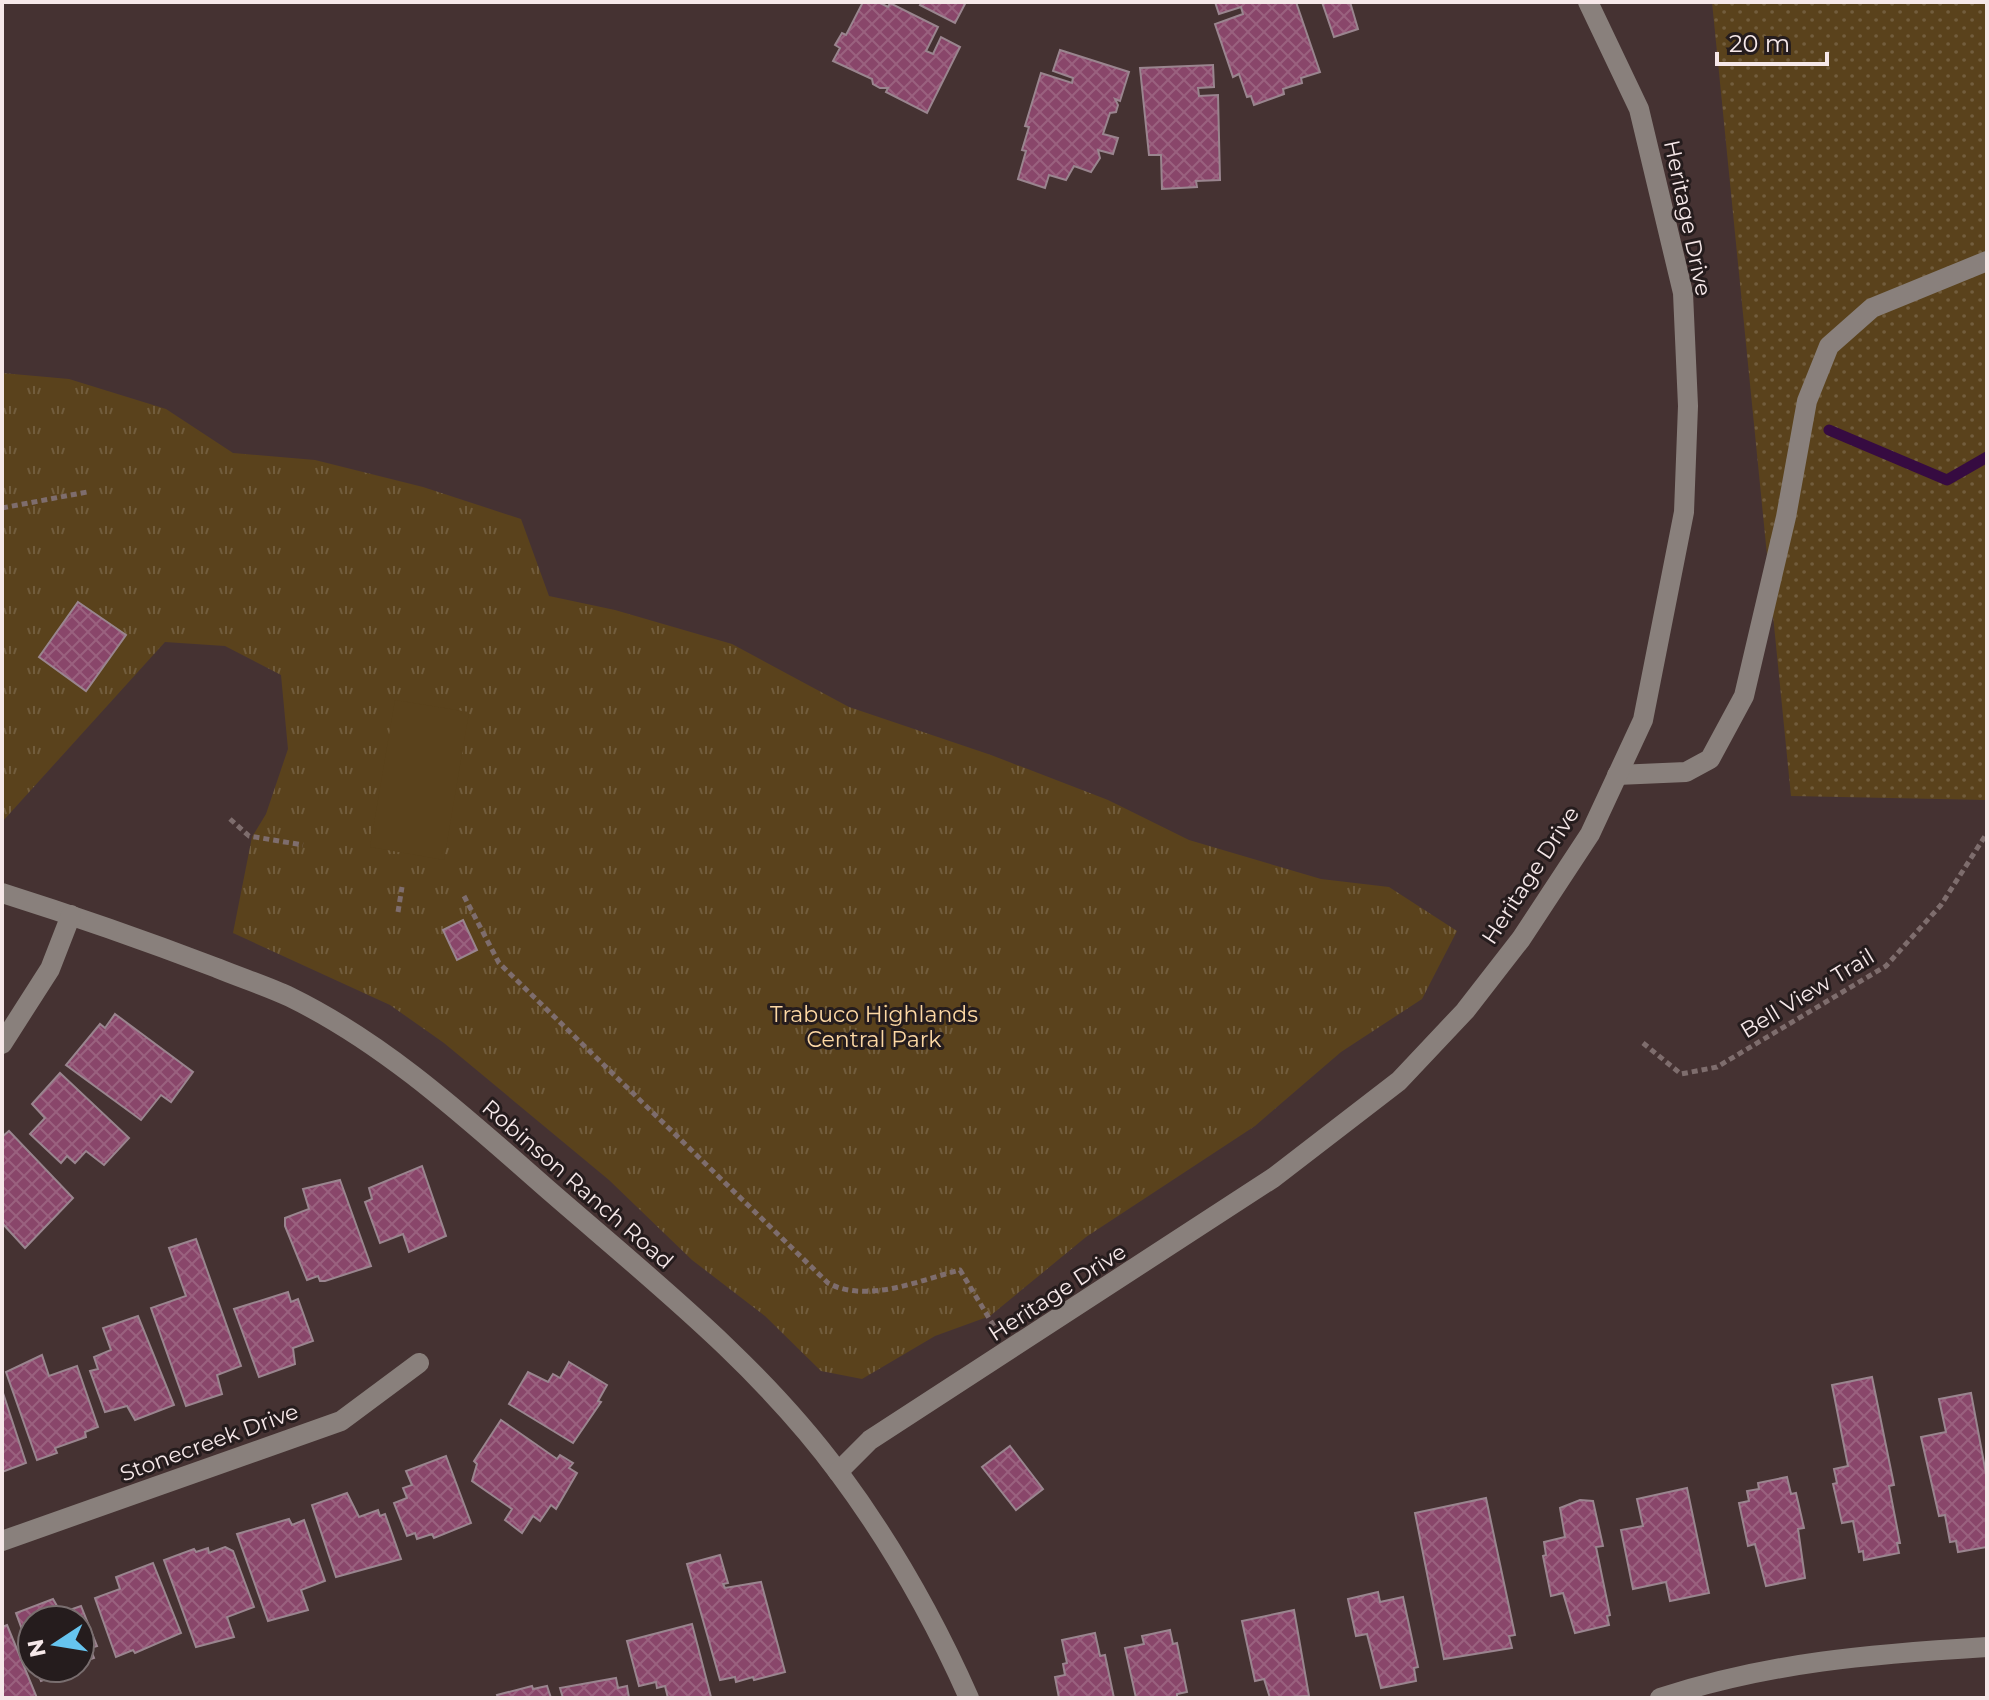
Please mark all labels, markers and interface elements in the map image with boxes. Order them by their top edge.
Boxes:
scale bar [1717,16,1827,66]
text: 20 m [1729,29,1790,58]
street label: Heritage Drive [1658,138,1717,299]
street label: Heritage Drive [1476,801,1585,949]
street label: Bell View Trail [1735,943,1879,1044]
park label: Trabuco Highlands Central Park [770,1001,978,1053]
street label: Robinson Ranch Road [477,1094,679,1275]
street label: Heritage Drive [983,1238,1131,1347]
street label: Stonecreek Drive [116,1398,302,1487]
north arrow [16,1604,96,1684]
text: N [22,1637,52,1660]

